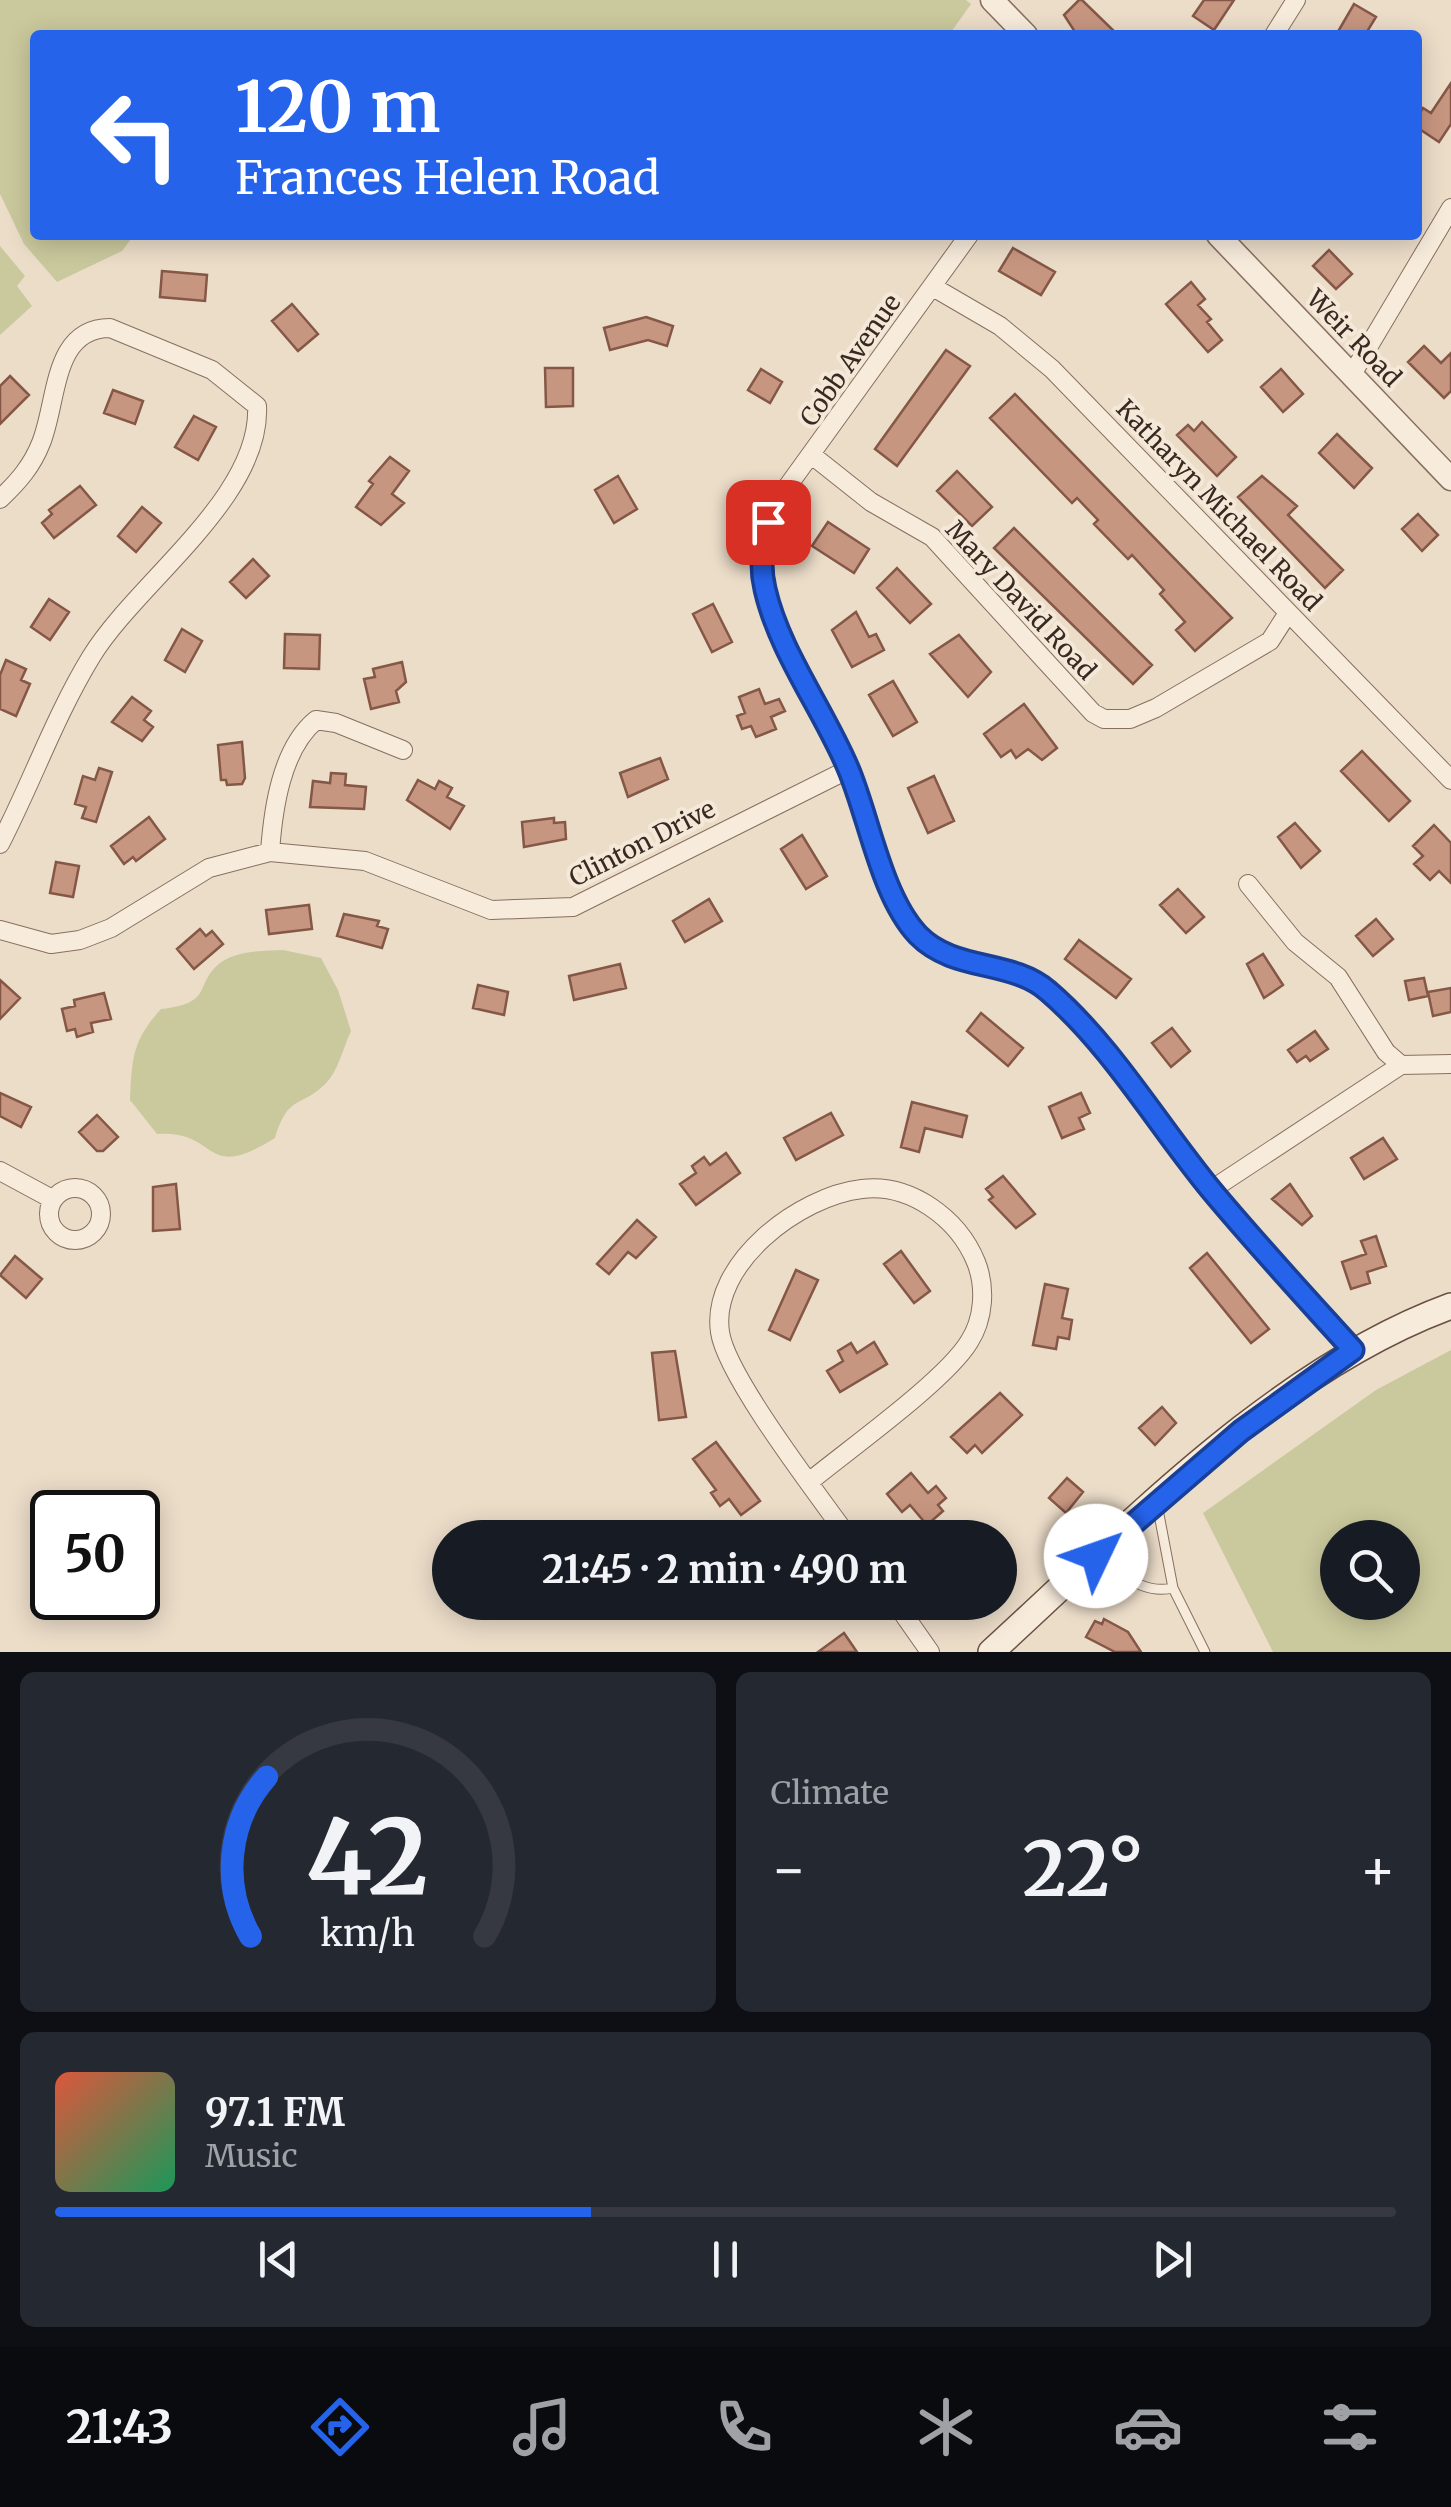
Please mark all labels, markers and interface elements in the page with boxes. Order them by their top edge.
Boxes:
text: 120 m [235,63,440,151]
icon: left [70,70,200,200]
text: Frances Helen Road [235,150,660,206]
street label: Weir Road [1299,282,1408,393]
street label: Cobb Avenue [793,288,907,432]
street label: Katharyn Michael Road [1110,393,1328,617]
pin [726,480,811,565]
icon: arrive [741,495,796,550]
street label: Mary David Road [939,514,1103,686]
street label: Clinton Drive [564,793,720,893]
speed limit sign: 50 [30,1490,160,1620]
position arrow [1044,1504,1148,1608]
map controls [1320,1520,1420,1620]
button: search [1320,1520,1420,1620]
text: 21:45 · 2 min · 490 m [542,1546,907,1593]
text: Climate [771,1773,889,1813]
text: 42 [306,1792,429,1922]
text: 22° [1022,1822,1144,1916]
text: − [771,1835,807,1904]
text: + [1359,1835,1396,1904]
text: km/h [320,1911,415,1956]
text: 97.1 FM [205,2089,345,2136]
text: Music [205,2136,298,2176]
icon: previous [251,2232,306,2287]
icon: pause [698,2232,753,2287]
icon: next [1145,2232,1200,2287]
icon: directions [305,2392,375,2462]
icon: music [507,2392,577,2462]
icon: phone [709,2392,779,2462]
icon: climate [911,2392,981,2462]
icon: car [1113,2392,1183,2462]
icon: filters [1315,2392,1385,2462]
text: 21:43 [66,2399,173,2455]

